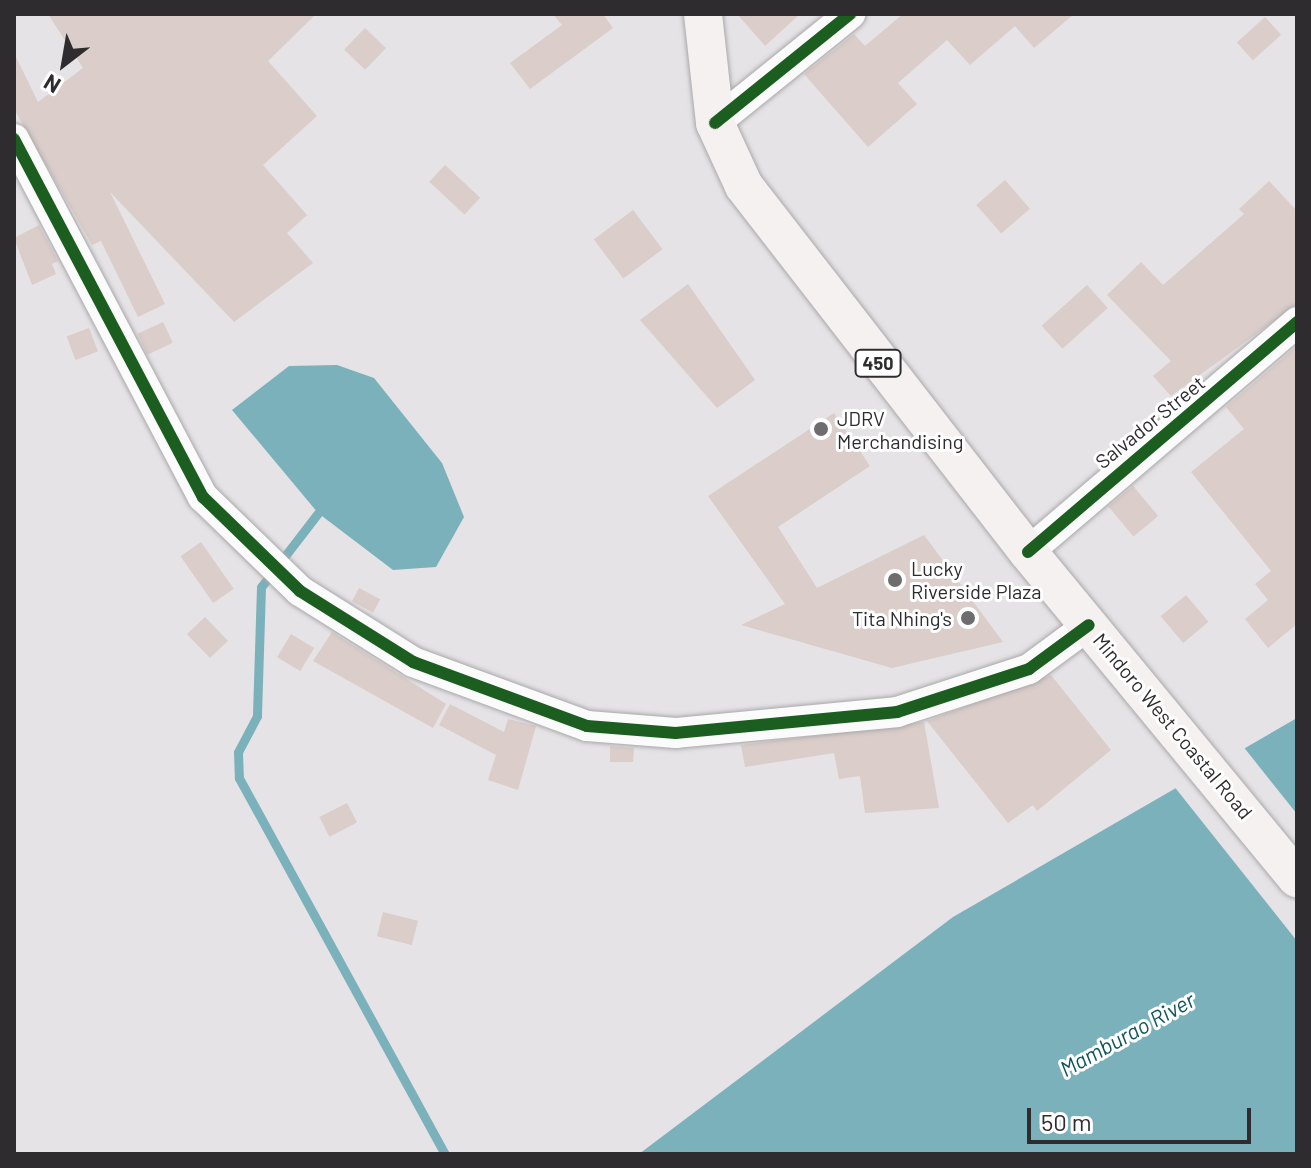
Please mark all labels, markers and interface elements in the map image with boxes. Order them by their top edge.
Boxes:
north arrow [24,24,104,104]
text: N [39,70,65,99]
road number: 450 [854,349,902,377]
street label: Salvador Street [1091,371,1209,473]
place label: JDRV Merchandising [837,406,963,453]
marker: JDRV Merchandising [812,420,830,438]
place label: Lucky Riverside Plaza [911,556,1041,603]
marker: Lucky Riverside Plaza [886,571,904,589]
place label: Tita Nhing's [852,606,952,630]
marker: Tita Nhing's [959,609,977,627]
street label: Mindoro West Coastal Road [1088,628,1258,824]
water label: Mamburao River [1055,986,1199,1082]
scale bar [1031,1092,1255,1142]
text: 50 m [1041,1107,1092,1136]

